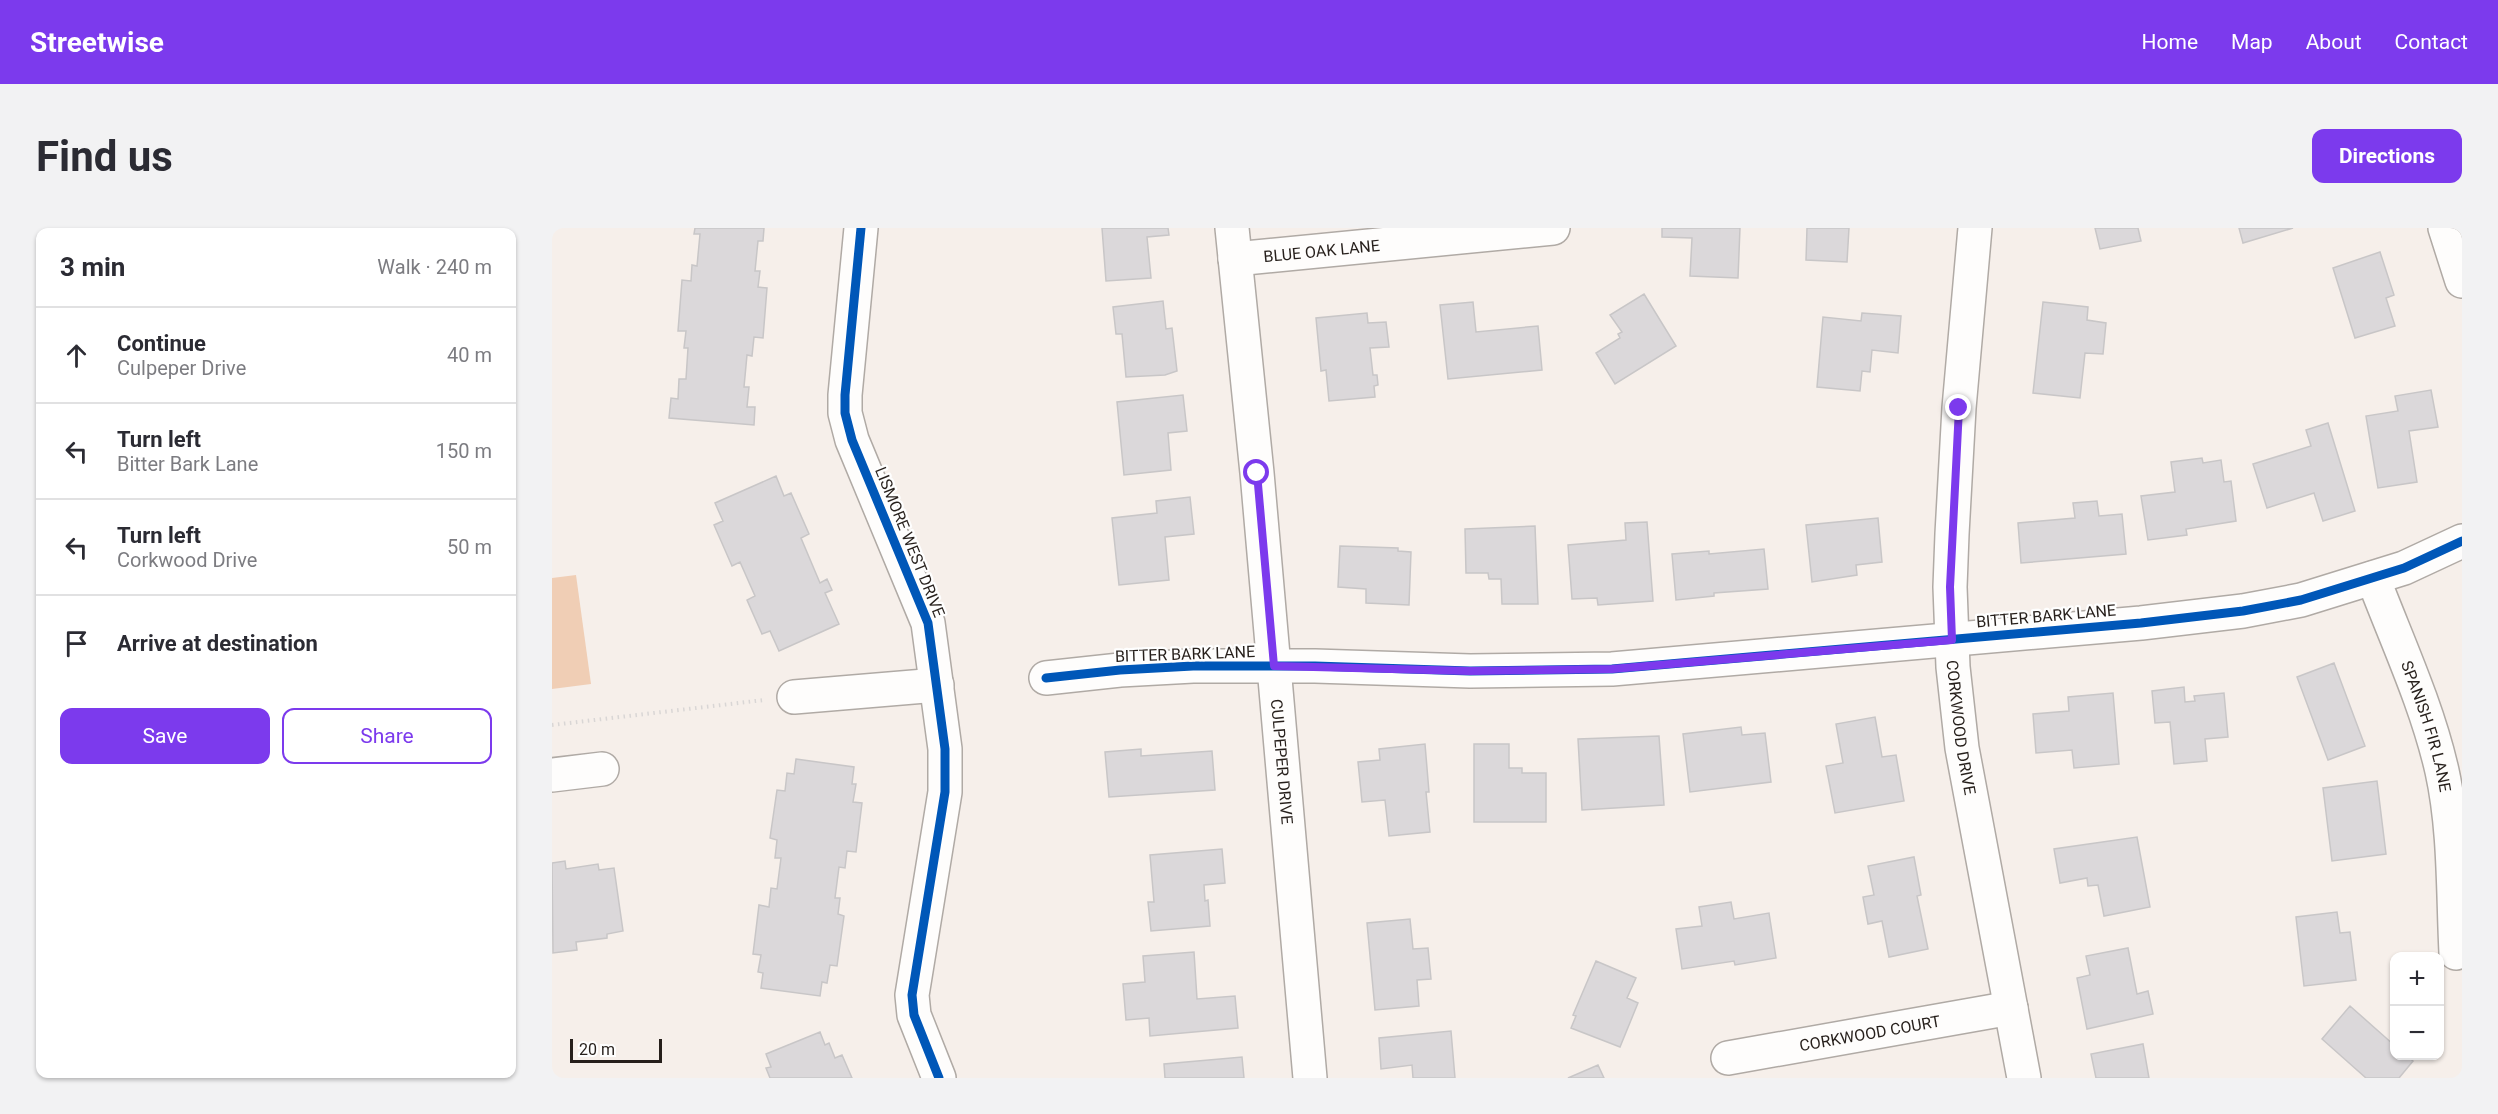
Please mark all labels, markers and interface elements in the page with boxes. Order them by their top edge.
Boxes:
text: Streetwise [30,26,164,59]
text: Home [2142,30,2198,54]
text: Map [2231,30,2273,54]
text: About [2306,30,2362,54]
text: Contact [2395,30,2468,54]
button: Directions [2312,129,2462,183]
text: Find us [36,132,173,181]
street label: BLUE OAK LANE [1263,235,1381,266]
text: 3 min [60,252,125,282]
text: Walk · 240 m [377,255,492,279]
text: Continue [117,331,206,356]
icon: ahead [60,339,93,372]
text: 40 m [447,343,492,367]
text: Culpeper Drive [117,356,246,380]
route end [1945,394,1971,420]
text: Turn left [117,427,201,452]
icon: left [60,435,93,468]
text: 150 m [436,439,492,463]
text: Bitter Bark Lane [117,452,258,476]
route start [1243,459,1269,485]
street label: LISMORE WEST DRIVE [871,464,949,620]
text: Turn left [117,523,201,548]
icon: left [60,531,93,564]
text: 50 m [447,535,492,559]
text: Corkwood Drive [117,548,257,572]
street label: BITTER BARK LANE [1975,600,2117,632]
icon: arrive [60,627,93,660]
text: Arrive at destination [117,631,318,656]
street label: BITTER BARK LANE [1115,642,1255,666]
street label: SPANISH FIR LANE [2397,658,2455,793]
street label: CORKWOOD DRIVE [1943,660,1980,796]
street label: CULPEPER DRIVE [1267,698,1297,825]
button: Save [60,708,270,764]
button: Share [282,708,492,764]
map controls [2390,952,2444,1060]
button: + [2390,952,2444,1006]
button: − [2390,1006,2444,1060]
street label: CORKWOOD COURT [1798,1011,1942,1055]
scale bar [570,1036,662,1064]
text: 20 m [579,1040,615,1059]

